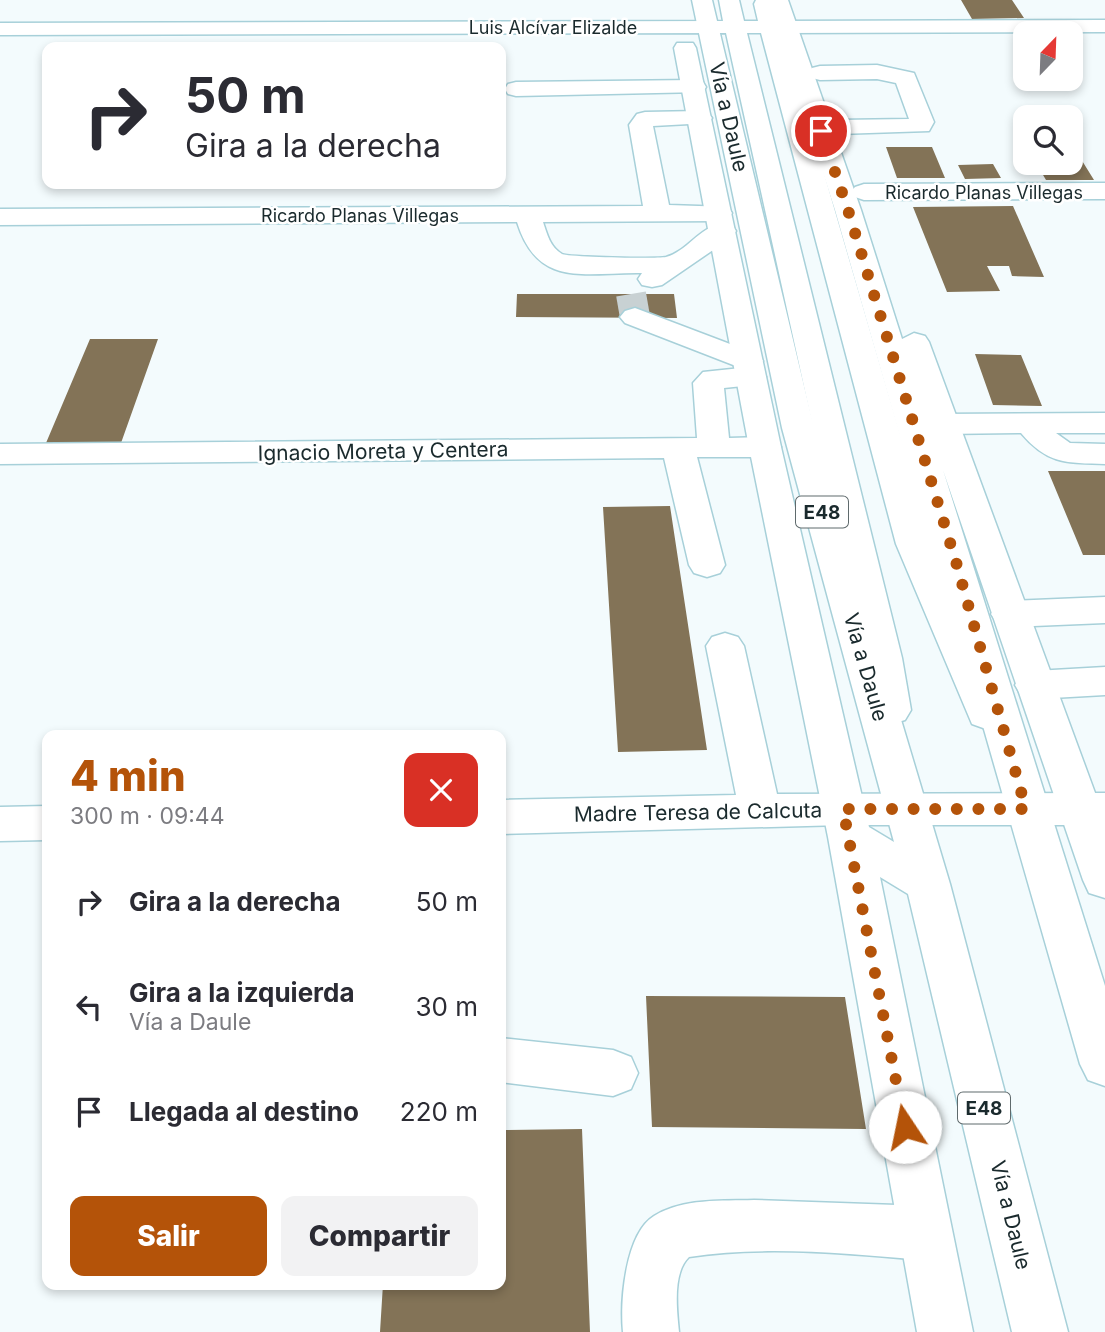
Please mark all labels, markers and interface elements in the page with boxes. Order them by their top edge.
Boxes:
street label: Luis Alcívar Elizalde [469,17,637,38]
north arrow [1013,21,1083,91]
map controls [1013,21,1083,175]
street label: Vía a Daule [704,60,754,174]
text: 50 m [185,66,306,125]
icon: right [70,70,161,161]
pin [791,101,851,161]
button: search [1013,105,1083,175]
icon: arrive [802,112,840,150]
text: Gira a la derecha [185,126,441,165]
street label: Ricardo Planas Villegas [885,182,1083,203]
street label: Ricardo Planas Villegas [261,205,459,226]
street label: Ignacio Moreta y Centera [257,436,509,466]
road number: E48 [796,496,848,527]
street label: Vía a Daule [839,610,893,724]
text: 4 min [70,750,186,801]
button: close [404,753,478,827]
street label: Madre Teresa de Calcuta [574,797,822,827]
text: 300 m · 09:44 [70,802,225,830]
icon: right [70,883,108,921]
text: Gira a la derecha [129,886,341,917]
text: 50 m [416,886,478,917]
text: Gira a la izquierda [129,977,355,1008]
icon: left [70,988,108,1026]
text: 30 m [415,991,478,1022]
text: Vía a Daule [129,1008,251,1036]
position arrow [868,1090,942,1164]
road number: E48 [958,1092,1010,1124]
icon: arrive [70,1093,108,1131]
text: Llegada al destino [129,1096,359,1127]
text: 220 m [400,1096,478,1127]
street label: Vía a Daule [985,1158,1037,1272]
button: Salir [70,1196,267,1276]
button: Compartir [281,1196,478,1276]

